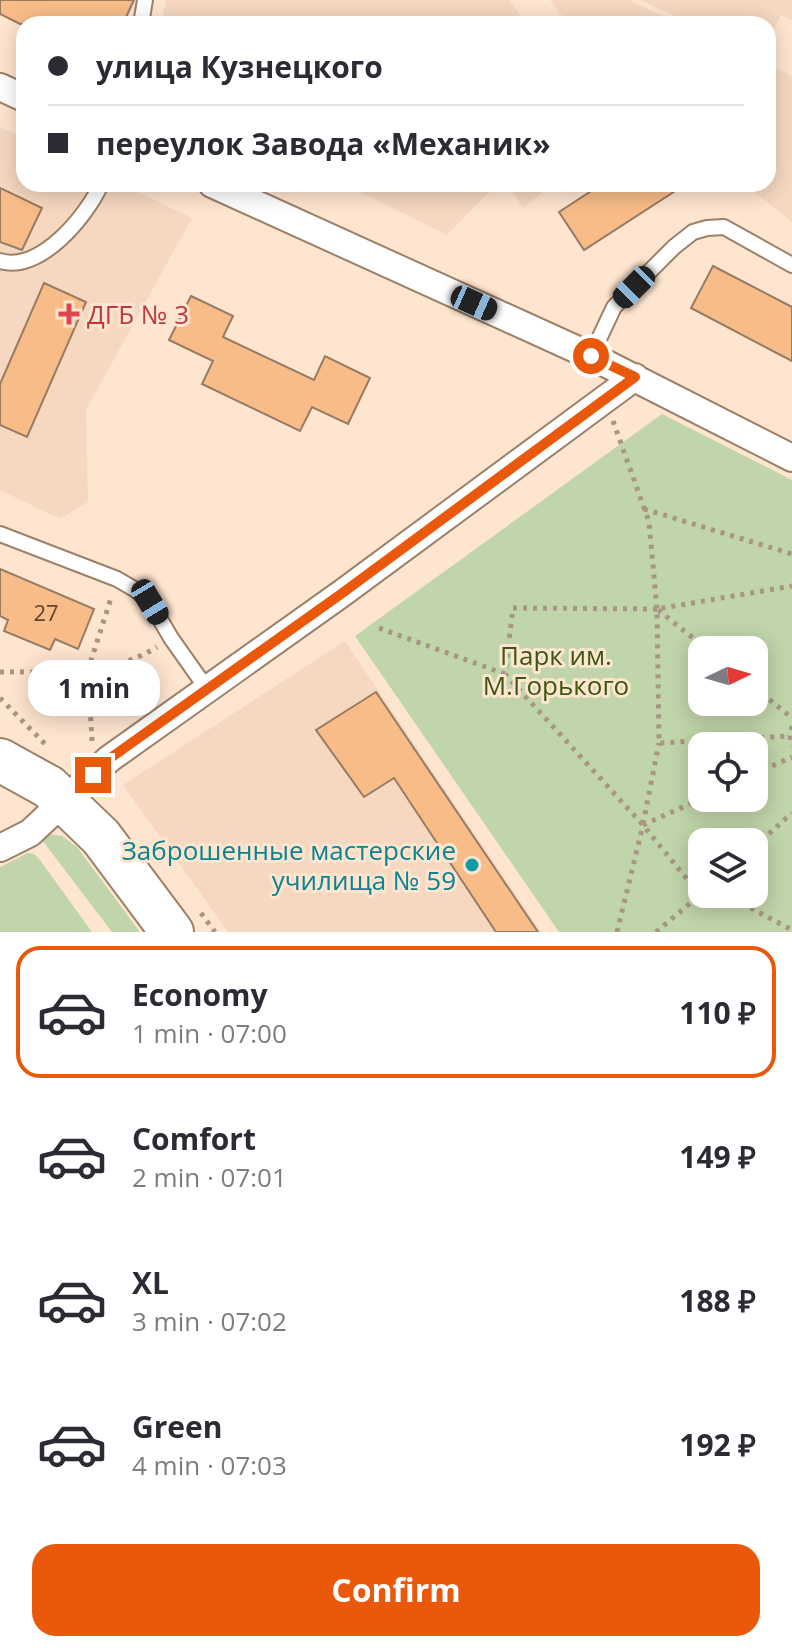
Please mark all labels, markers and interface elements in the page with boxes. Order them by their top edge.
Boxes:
text: улица Кузнецкого [96,46,383,87]
text: переулок Завода «Механик» [96,123,551,164]
car [609,262,659,312]
car [447,282,501,324]
place label: ДГБ № 3 [87,296,189,332]
marker: ДГБ № 3 [58,303,80,325]
route start [573,338,609,374]
car [127,575,173,629]
house number: 27 [33,597,59,627]
north arrow [688,636,768,716]
map controls [688,636,768,908]
park label: Парк им. М.Горького [483,637,629,703]
callout: 1 min [27,659,159,715]
text: 1 min [58,670,130,706]
button: locate [688,732,768,812]
route end [75,757,111,793]
button: layers [688,828,768,908]
place label: Заброшенные мастерские училища № 59 [122,832,456,898]
marker: Заброшенные мастерские училища № 59 [463,856,481,874]
text: Economy [132,974,268,1015]
icon: car [36,976,108,1048]
text: 110 ₽ [679,992,756,1033]
text: 1 min · 07:00 [132,1015,287,1051]
text: Comfort [132,1118,256,1159]
icon: car [36,1120,108,1192]
text: 149 ₽ [679,1136,756,1177]
text: 2 min · 07:01 [132,1159,287,1195]
text: XL [132,1262,169,1303]
icon: car [36,1264,108,1336]
text: 188 ₽ [679,1280,756,1321]
text: 3 min · 07:02 [132,1303,287,1339]
text: Green [132,1406,223,1447]
icon: car [36,1408,108,1480]
text: 192 ₽ [679,1424,756,1465]
text: 4 min · 07:03 [132,1447,287,1483]
button: Confirm [32,1544,760,1636]

